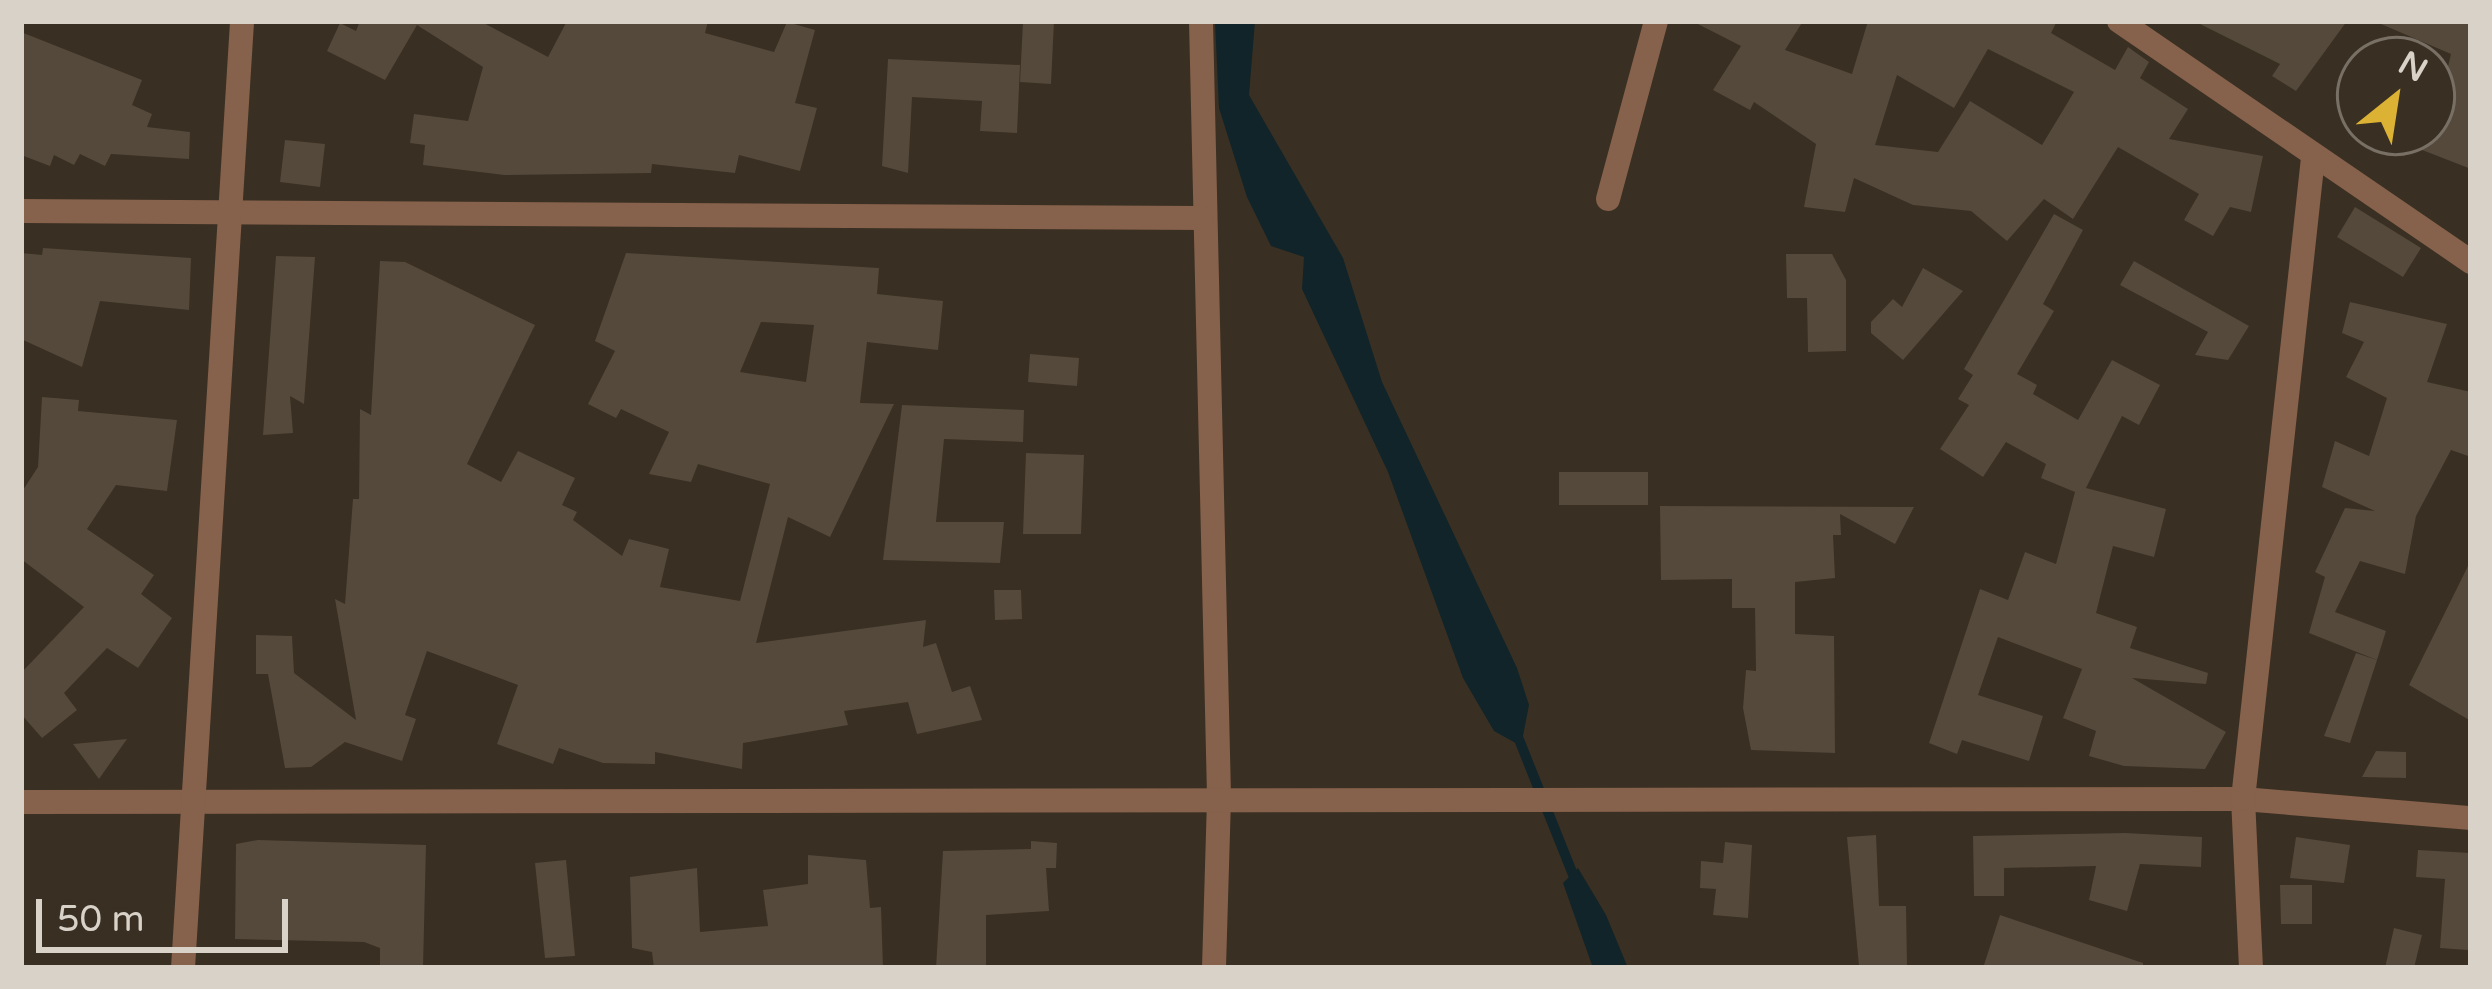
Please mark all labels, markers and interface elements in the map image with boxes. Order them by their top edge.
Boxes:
north arrow [2336,36,2456,156]
text: N [2392,43,2434,91]
scale bar [42,875,294,949]
text: 50 m [57,898,145,941]

